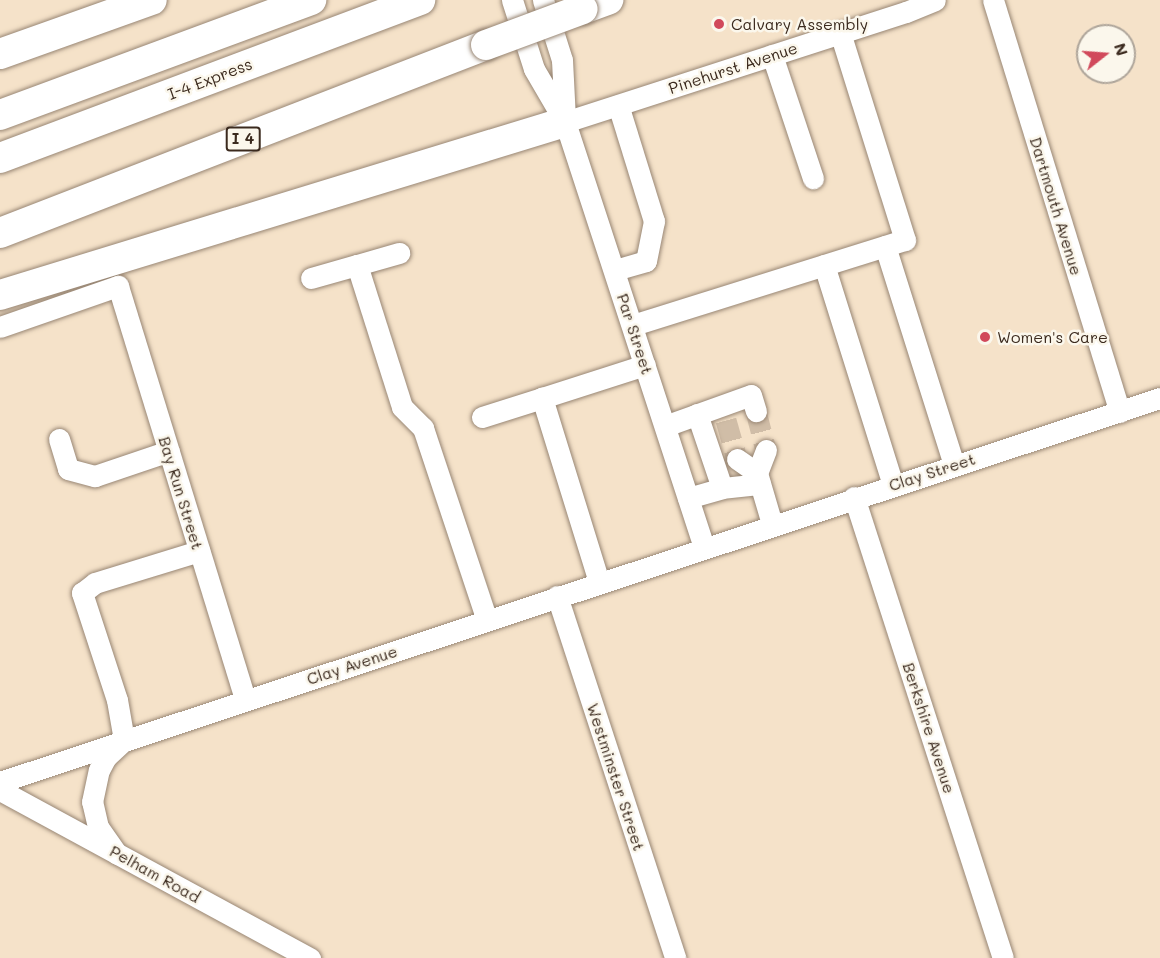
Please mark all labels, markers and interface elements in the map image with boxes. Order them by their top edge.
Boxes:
place label: Calvary Assembly [731,14,868,34]
marker: Calvary Assembly [712,17,726,31]
north arrow [1076,24,1136,84]
street label: Pinehurst Avenue [666,38,800,98]
text: N [1110,40,1134,58]
street label: I-4 Express [165,54,255,104]
road number: I 4 [225,127,261,151]
street label: Dartmouth Avenue [1026,135,1086,277]
street label: Par Street [613,291,657,377]
place label: Women's Care [997,327,1108,347]
marker: Women's Care [978,330,992,344]
street label: Bay Run Street [155,434,207,552]
street label: Clay Street [886,449,978,495]
street label: Clay Avenue [304,641,400,689]
street label: Berkshire Avenue [899,660,959,796]
street label: Westminster Street [583,701,649,853]
street label: Pelham Road [106,841,204,907]

